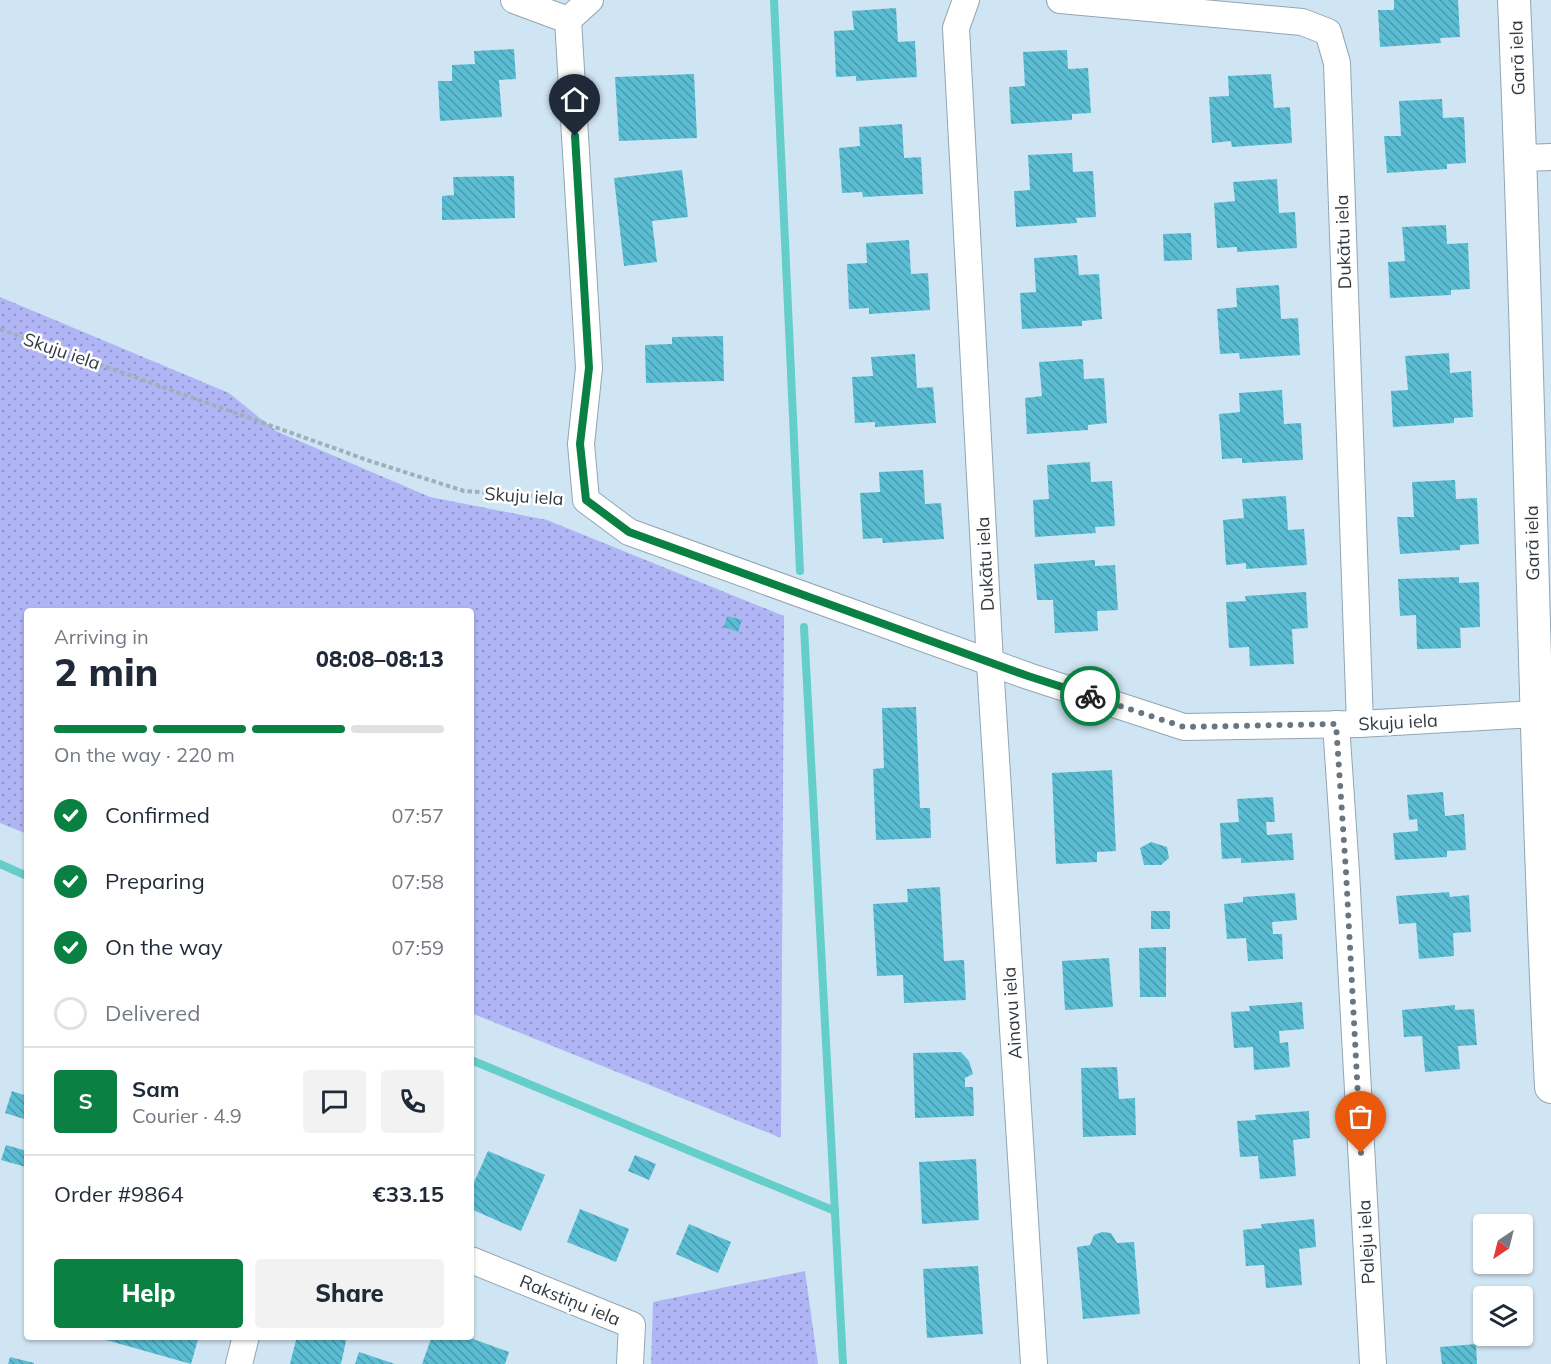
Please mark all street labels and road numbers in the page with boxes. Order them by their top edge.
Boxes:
street label: Garā iela [1504,20,1530,96]
street label: Dukātu iela [1330,194,1356,290]
street label: Skuju iela [21,327,103,375]
street label: Skuju iela [484,482,564,510]
street label: Garā iela [1520,505,1544,581]
street label: Dukātu iela [971,516,999,612]
street label: Skuju iela [1358,708,1438,736]
street label: Ainavu iela [997,966,1027,1060]
street label: Paleju iela [1352,1199,1380,1285]
street label: Rakstiņu iela [516,1269,624,1332]

